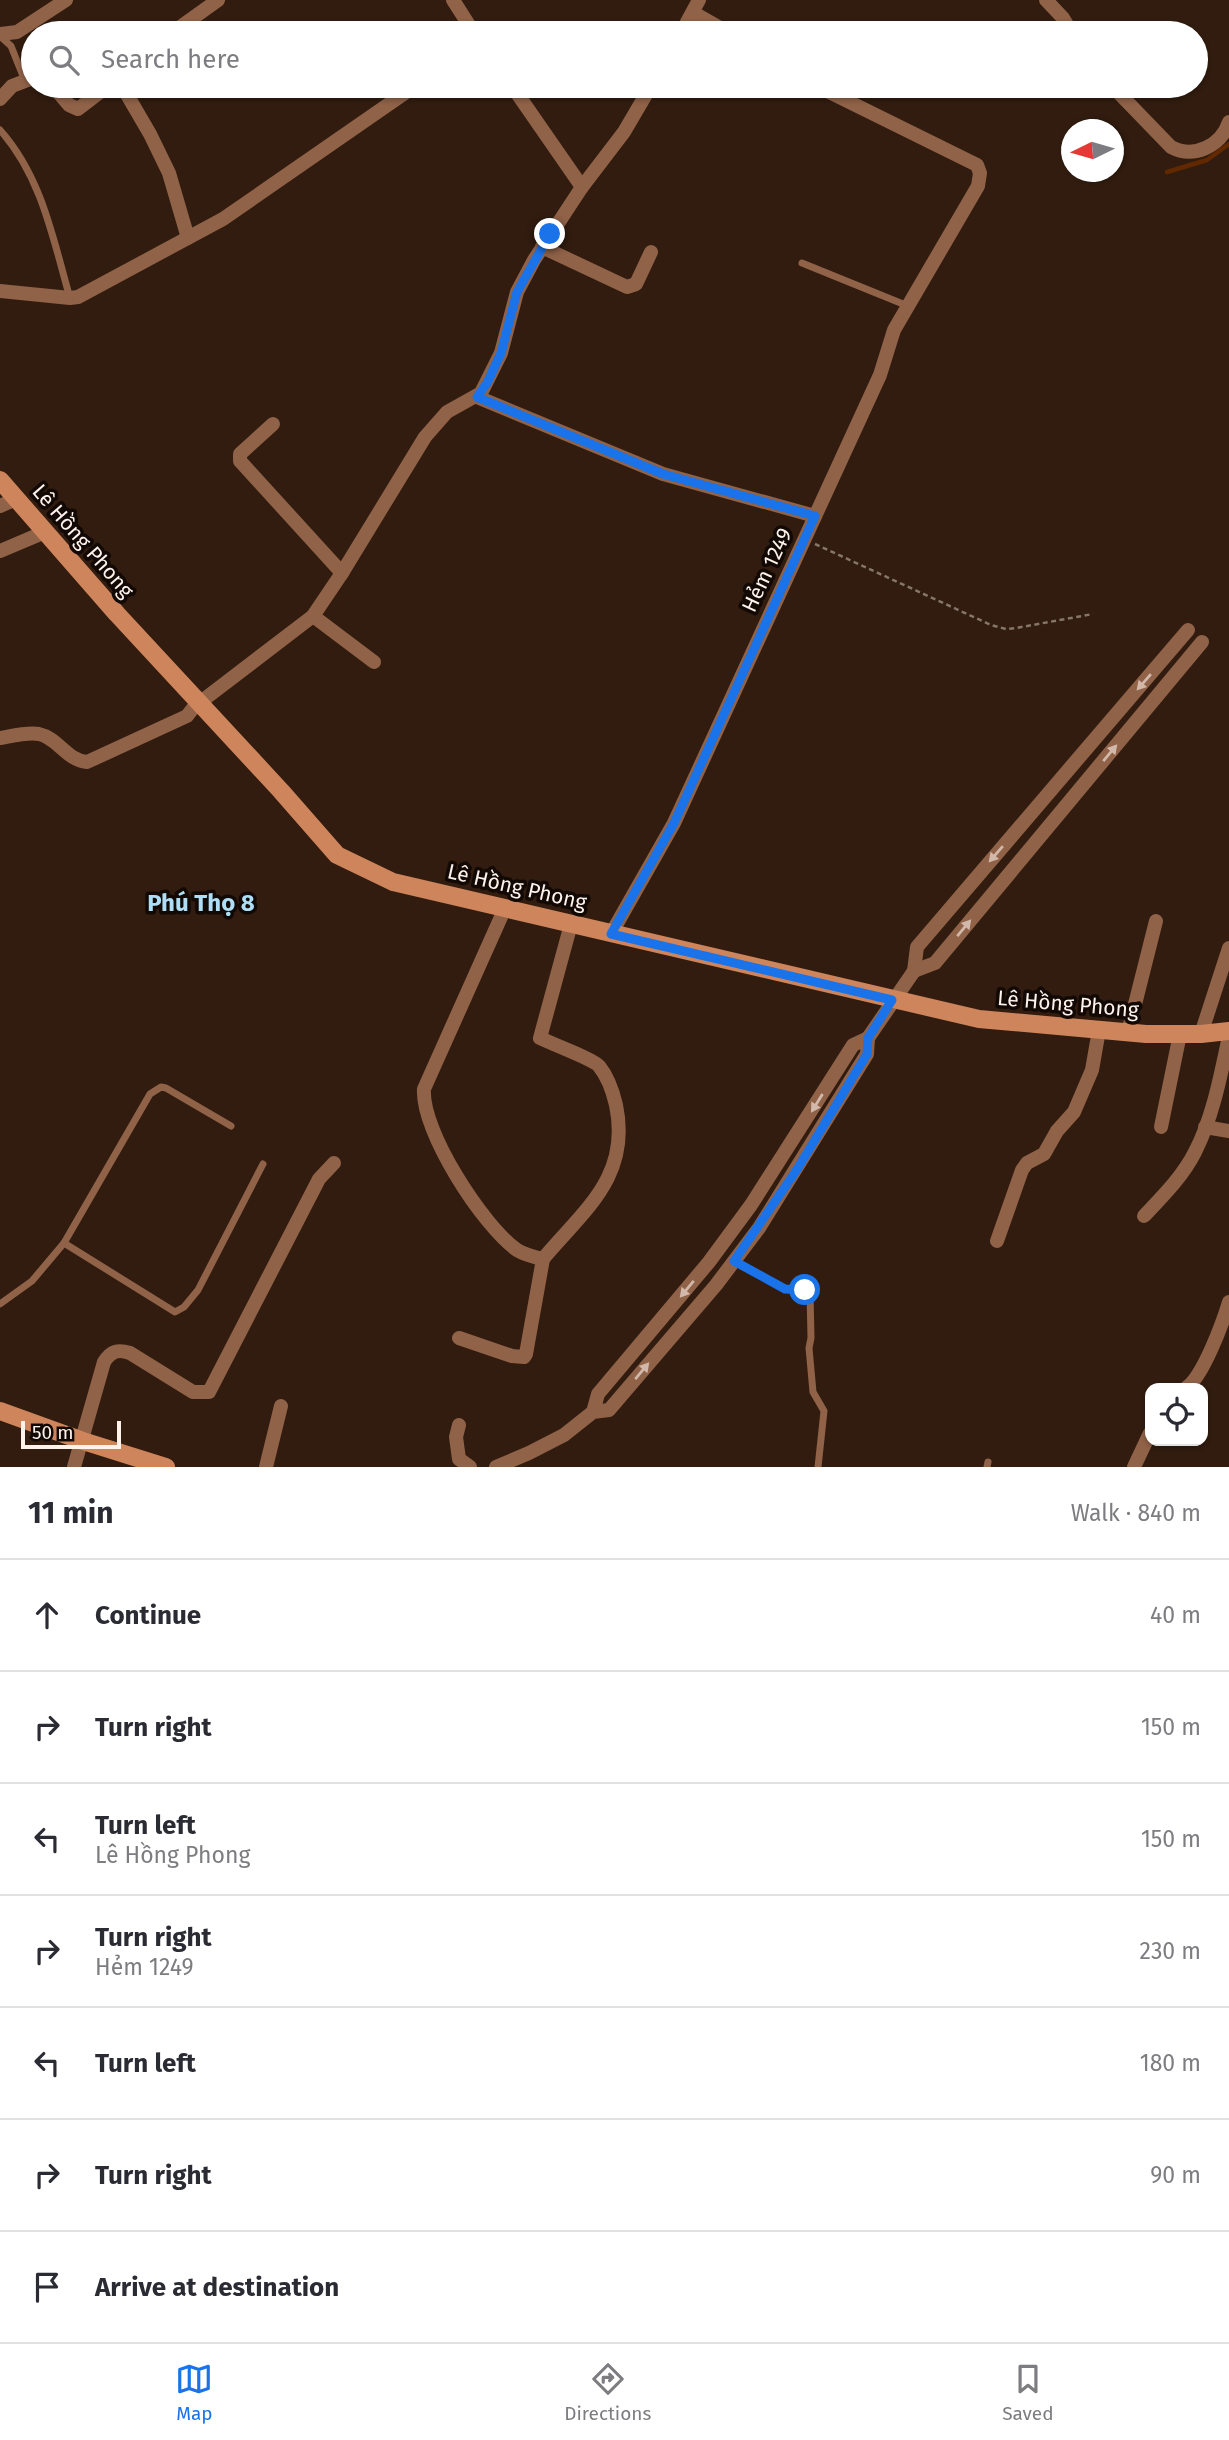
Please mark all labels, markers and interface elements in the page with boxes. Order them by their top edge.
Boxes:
search box [21,21,1208,98]
icon: search [45,41,83,79]
text: Search here [101,44,240,75]
north arrow [1061,119,1124,182]
route end [534,218,565,249]
street label: Lê Hồng Phong [27,479,139,603]
street label: Hẻm 1249 [736,524,798,616]
one-way arrow [1137,673,1152,690]
one-way arrow [1102,745,1117,762]
one-way arrow [989,846,1004,863]
street label: Lê Hồng Phong [445,858,589,916]
district label: Phú Thọ 8 [147,889,255,917]
one-way arrow [956,920,971,937]
street label: Lê Hồng Phong [996,985,1140,1023]
one-way arrow [811,1093,823,1112]
route start [789,1274,820,1305]
one-way arrow [680,1280,695,1297]
one-way arrow [634,1362,649,1379]
map controls [1145,1383,1208,1446]
button: locate [1145,1383,1208,1446]
scale bar [21,1418,121,1450]
text: 50 m [32,1421,73,1444]
text: 11 min [28,1495,114,1531]
text: Walk · 840 m [1071,1499,1201,1527]
icon: ahead [28,1596,66,1634]
text: Continue [95,1600,201,1631]
text: 40 m [1150,1601,1201,1629]
icon: right [28,1708,66,1746]
text: Turn right [95,1712,212,1743]
text: 150 m [1141,1713,1201,1741]
text: Turn left [95,1810,196,1841]
icon: left [28,1820,66,1858]
text: 150 m [1141,1825,1201,1853]
text: Lê Hồng Phong [95,1841,250,1869]
text: Turn right [95,1922,212,1953]
icon: right [28,1932,66,1970]
text: 230 m [1140,1937,1201,1965]
text: Hẻm 1249 [95,1953,194,1981]
icon: left [28,2044,66,2082]
text: Turn left [95,2048,196,2079]
text: 180 m [1140,2049,1201,2077]
icon: right [28,2156,66,2194]
text: Turn right [95,2160,212,2191]
text: 90 m [1150,2161,1201,2189]
icon: arrive [28,2268,66,2306]
text: Arrive at destination [95,2272,339,2303]
tab: Map [175,2360,213,2425]
tab: Directions [564,2360,651,2425]
tab: Saved [1002,2360,1054,2425]

